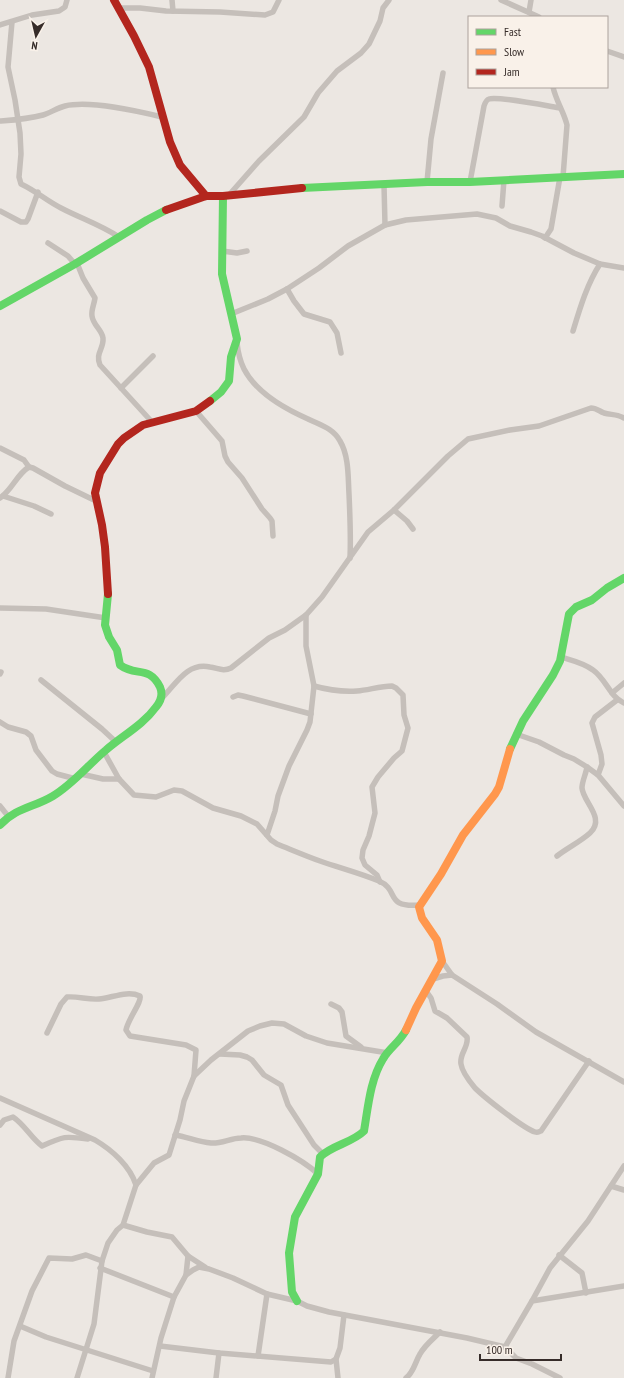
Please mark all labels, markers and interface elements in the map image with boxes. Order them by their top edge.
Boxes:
north arrow [16,16,56,56]
legend [468,16,608,88]
text: Fast [504,24,522,39]
text: N [31,39,39,53]
text: Slow [504,44,525,59]
text: Jam [503,64,520,79]
scale bar [480,1336,561,1362]
text: 100 m [486,1342,513,1357]

